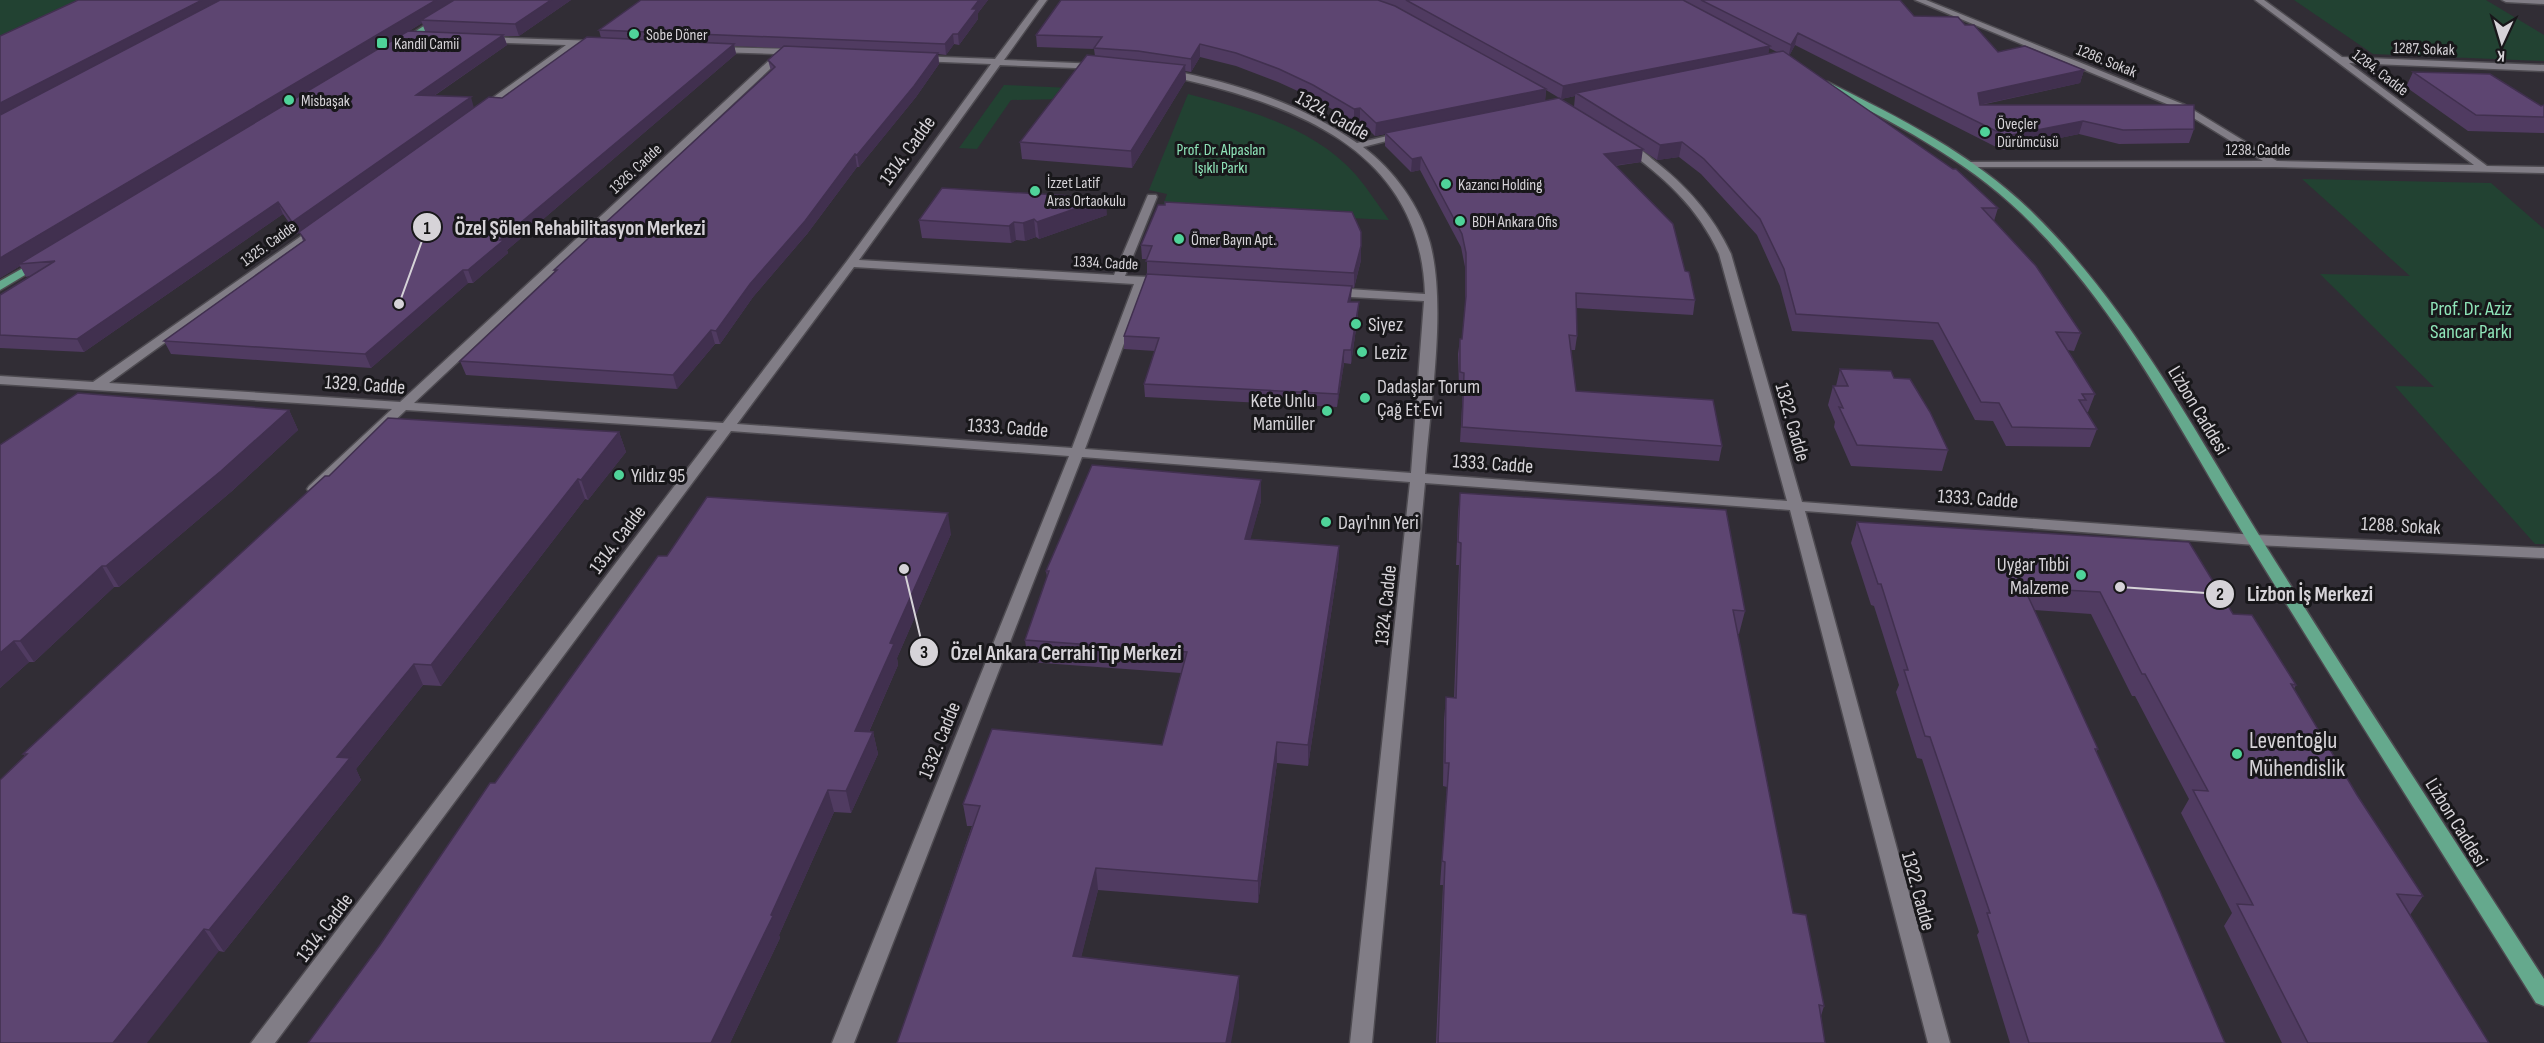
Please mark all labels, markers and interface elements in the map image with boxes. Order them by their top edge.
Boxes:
north arrow [2472,12,2532,72]
place label: Sobe Döner [646,26,708,45]
marker: Sobe Döner [627,27,641,41]
place label: Kandil Camii [394,35,459,54]
marker: Kandil Camii [375,36,389,50]
street label: 1287. Sokak [2393,39,2455,60]
street label: 1286. Sokak [2073,41,2139,82]
street label: 1284. Cadde [2348,46,2412,100]
text: K [2496,46,2506,65]
street label: 1324. Cadde [1291,86,1374,146]
place label: Misbaşak [301,92,350,111]
marker: Misbaşak [282,93,296,107]
street label: 1314. Cadde [875,111,941,190]
place label: Öveçler Dürümcüsü [1997,115,2059,152]
marker: Öveçler Dürümcüsü [1978,125,1992,139]
street label: 1326. Cadde [606,140,666,198]
park label: Prof. Dr. Alpaslan Işıklı Parkı [1177,141,1265,178]
street label: 1238. Cadde [2225,141,2291,160]
place label: İzzet Latif Aras Ortaokulu [1046,174,1126,211]
place label: Kazancı Holding [1458,176,1543,195]
marker: Kazancı Holding [1439,177,1453,191]
marker: İzzet Latif Aras Ortaokulu [1028,184,1042,198]
callout: Özel Şölen Rehabilitasyon Merkezi [412,208,718,247]
place label: BDH Ankara Ofis [1472,213,1558,232]
marker: BDH Ankara Ofis [1453,214,1467,228]
text: Özel Şölen Rehabilitasyon Merkezi [454,216,706,241]
street label: 1325. Cadde [237,218,300,271]
text: 1 [423,218,431,239]
place label: Ömer Bayın Apt. [1191,231,1276,250]
marker: Ömer Bayın Apt. [1172,232,1186,246]
street label: 1334. Cadde [1073,252,1139,275]
park label: Prof. Dr. Aziz Sancar Parkı [2430,297,2512,344]
place label: Siyez [1368,313,1403,337]
marker: Siyez [1349,317,1363,331]
place label: Leziz [1374,341,1407,365]
marker: Leziz [1355,345,1369,359]
street label: Lizbon Caddesi [2162,362,2234,459]
street label: 1329. Cadde [324,370,406,400]
place label: Dadaşlar Torum Çağ Et Evi [1377,375,1480,422]
street label: 1322. Cadde [1769,380,1815,464]
place label: Kete Unlu Mamüller [1251,389,1315,436]
marker: Dadaşlar Torum Çağ Et Evi [1358,391,1372,405]
marker: Kete Unlu Mamüller [1320,404,1334,418]
street label: 1333. Cadde [967,413,1049,443]
street label: 1333. Cadde [1452,449,1534,479]
place label: Yıldız 95 [631,464,685,488]
marker: Yıldız 95 [612,468,626,482]
street label: 1333. Cadde [1937,484,2019,514]
street label: 1314. Cadde [584,501,651,579]
place label: Dayı'nın Yeri [1338,511,1419,535]
street label: 1288. Sokak [2361,512,2442,540]
marker: Dayı'nın Yeri [1319,515,1333,529]
place label: Uygar Tıbbi Malzeme [1997,553,2069,600]
street label: 1324. Cadde [1370,564,1402,646]
marker: Uygar Tıbbi Malzeme [2074,568,2088,582]
callout: Lizbon İş Merkezi [2205,574,2385,613]
text: Lizbon İş Merkezi [2247,582,2373,607]
text: 2 [2216,584,2224,605]
callout: Özel Ankara Cerrahi Tıp Merkezi [909,633,1194,672]
text: Özel Ankara Cerrahi Tıp Merkezi [950,641,1182,666]
text: 3 [920,642,928,663]
street label: 1332. Cadde [914,698,966,782]
place label: Leventoğlu Mühendislik [2249,726,2345,783]
marker: Leventoğlu Mühendislik [2230,747,2244,761]
street label: Lizbon Caddesi [2420,774,2493,871]
street label: 1322. Cadde [1896,849,1940,933]
street label: 1314. Cadde [291,889,358,967]

